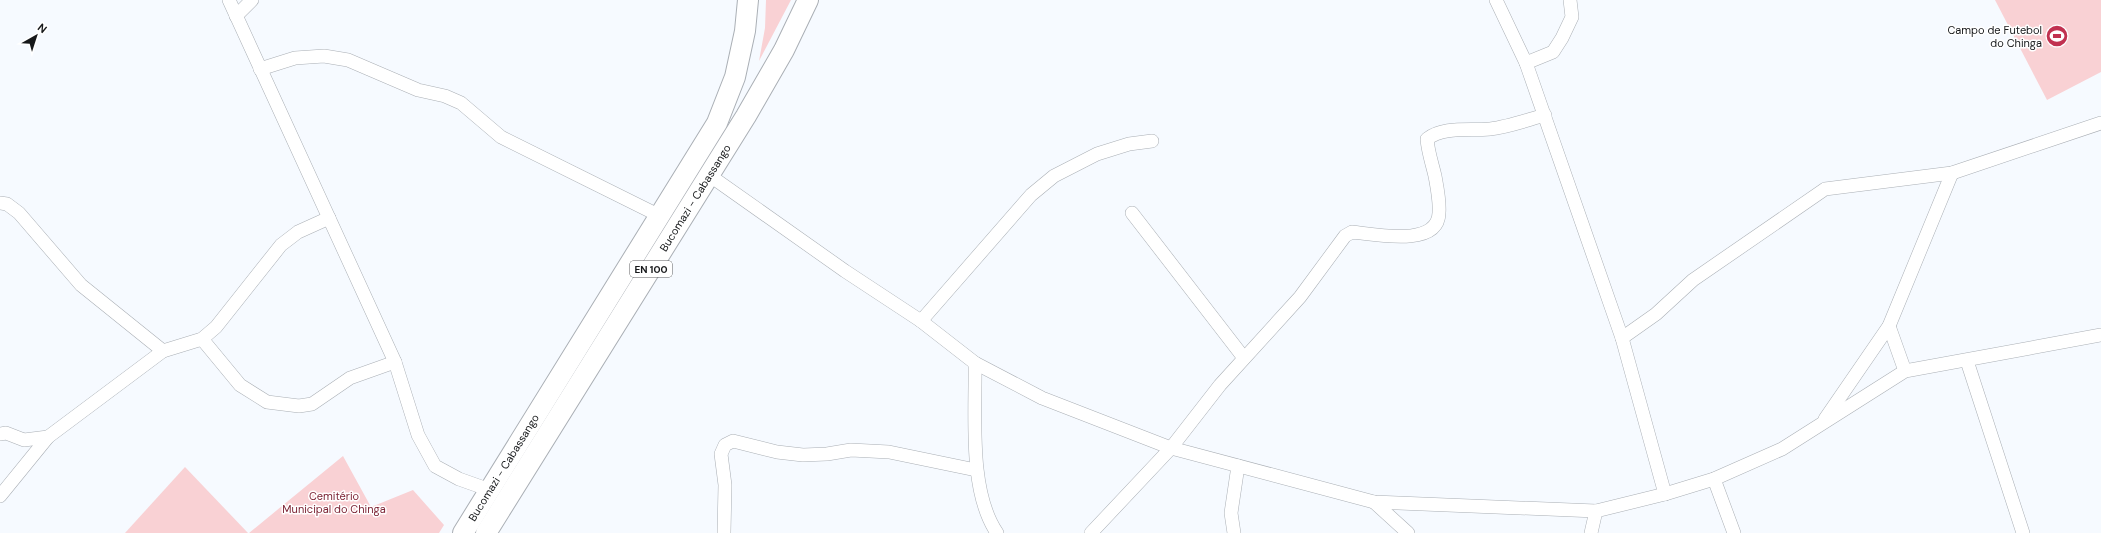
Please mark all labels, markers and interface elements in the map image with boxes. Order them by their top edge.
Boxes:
north arrow [16,16,56,56]
text: N [35,20,50,36]
place label: Campo de Futebol do Chinga [1947,23,2042,50]
sports icon: Campo de Futebol do Chinga [2044,23,2070,49]
street label: Bucomazi - Cabassango [656,142,734,254]
road number: EN 100 [630,261,672,277]
street label: Bucomazi - Cabassango [465,411,542,524]
park label: Cemitério Municipal do Chinga [282,489,386,516]

